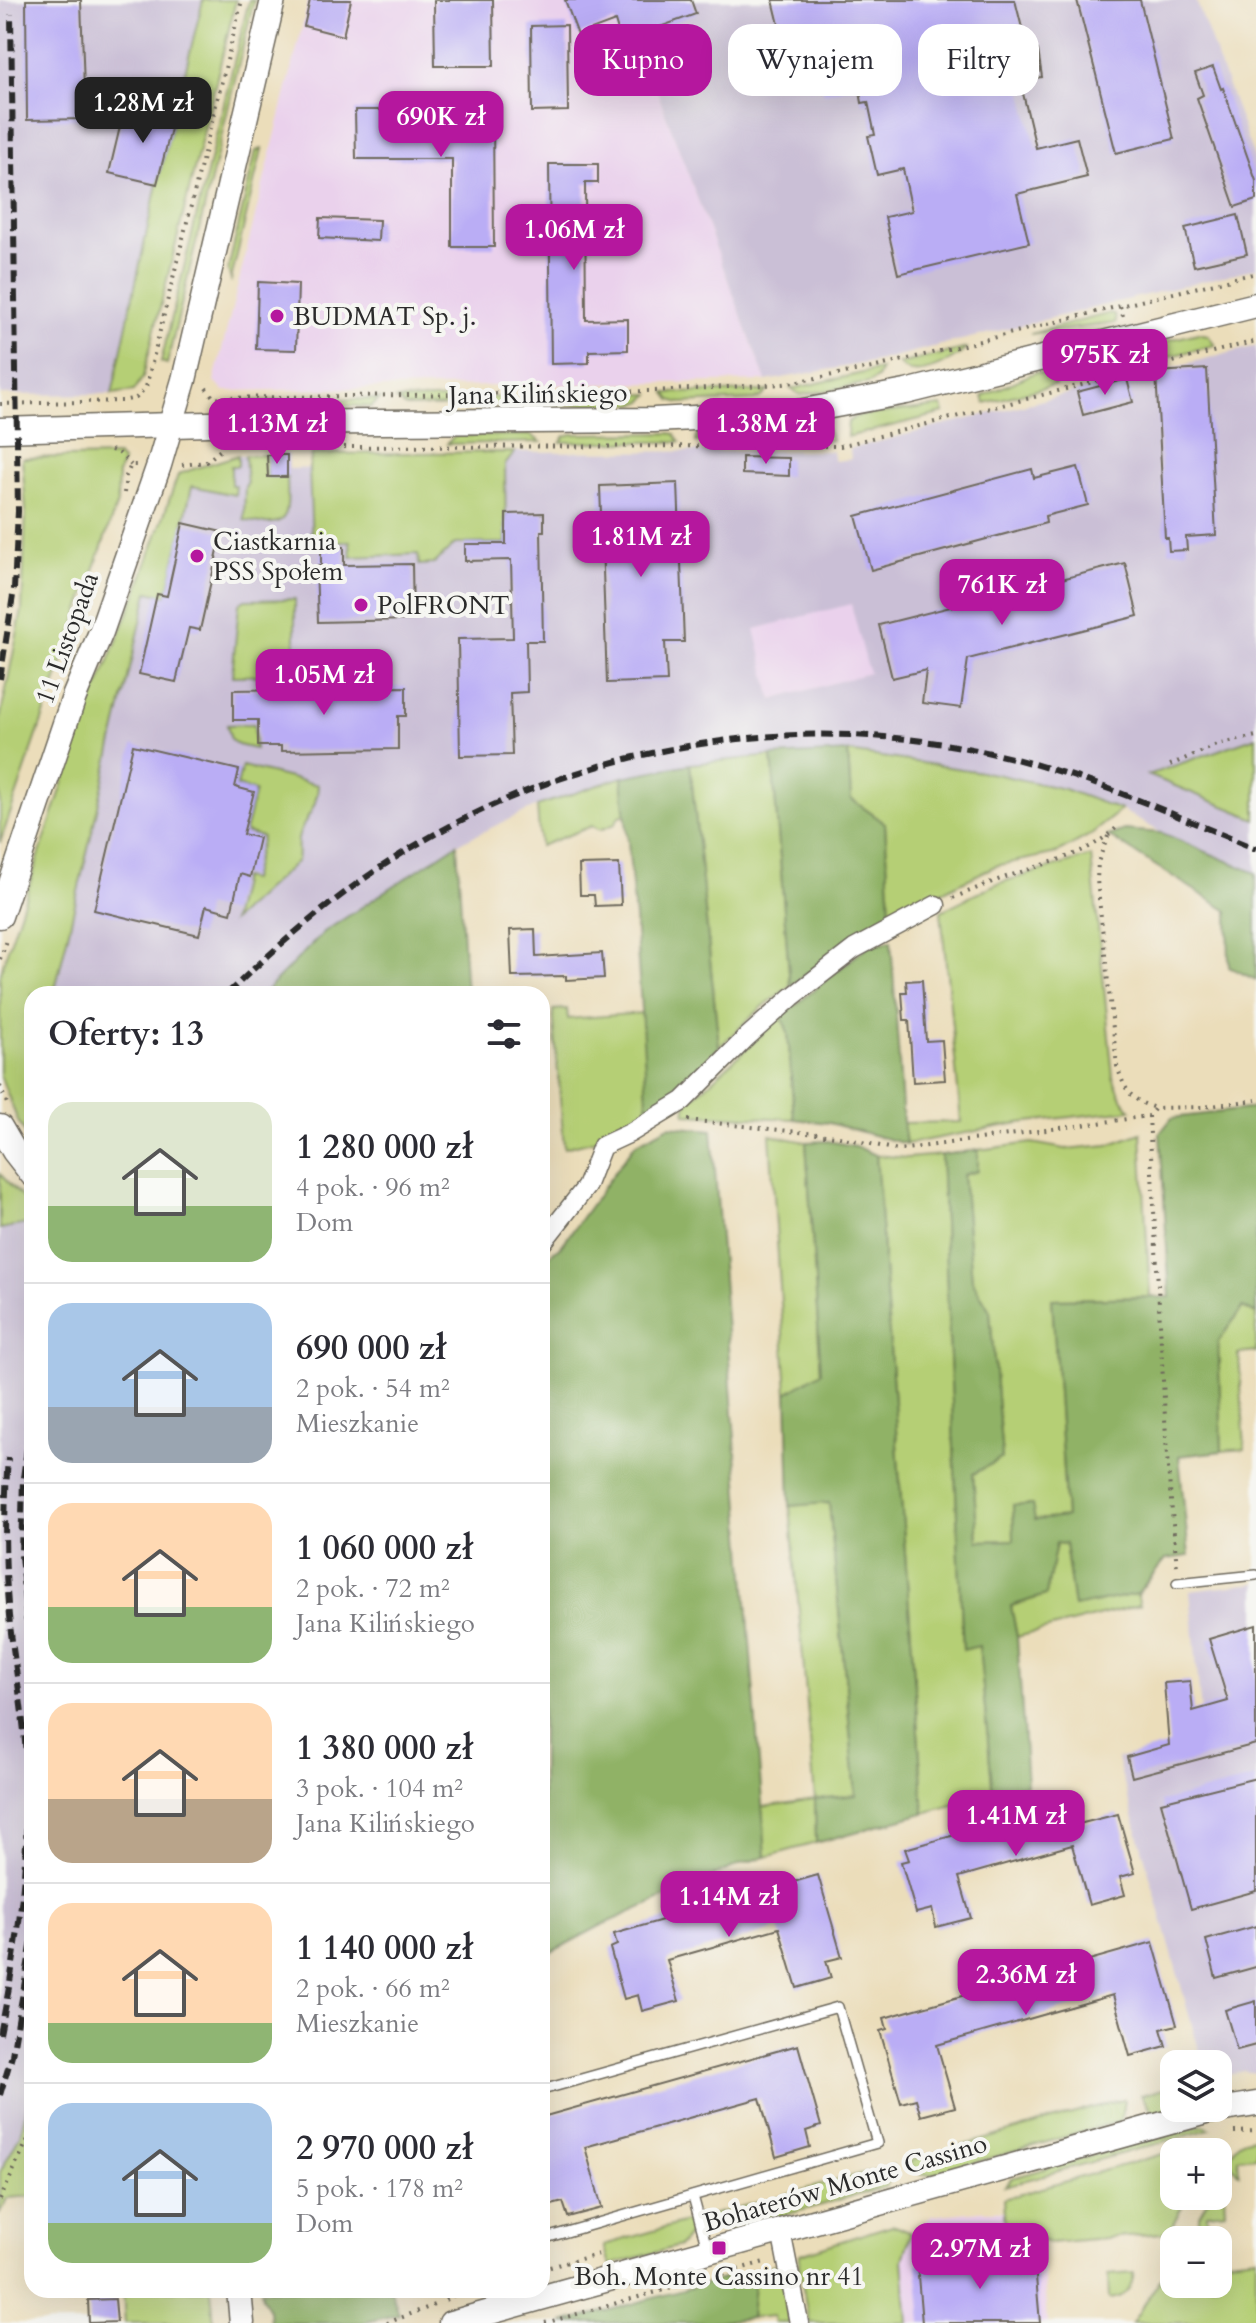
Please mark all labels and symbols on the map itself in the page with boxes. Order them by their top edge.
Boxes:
pin: 1.28M zł [60,77,226,145]
pin: 690K zł [367,91,515,159]
pin: 1.06M zł [491,204,657,272]
place label: BUDMAT Sp. j. [293,299,476,334]
marker: BUDMAT Sp. j. [268,307,286,325]
pin: 975K zł [1031,329,1179,397]
street label: Jana Kilińskiego [444,375,628,413]
pin: 1.13M zł [194,398,360,466]
pin: 1.38M zł [683,398,849,466]
pin: 1.81M zł [558,511,724,579]
place label: Ciastkarnia PSS Społem [213,524,343,589]
marker: Ciastkarnia PSS Społem [188,547,206,565]
pin: 761K zł [928,559,1076,627]
street label: 11 Listopada [27,567,107,709]
place label: PolFRONT [377,588,510,623]
marker: PolFRONT [352,596,370,614]
pin: 1.05M zł [241,649,407,717]
pin: 1.41M zł [933,1790,1099,1858]
pin: 1.14M zł [646,1871,812,1939]
pin: 2.36M zł [943,1949,1109,2017]
street label: Bohaterów Monte Cassino [699,2126,991,2240]
pin: 2.97M zł [897,2223,1063,2291]
marker: Boh. Monte Cassino nr 41 [710,2239,728,2257]
place label: Boh. Monte Cassino nr 41 [574,2259,864,2294]

